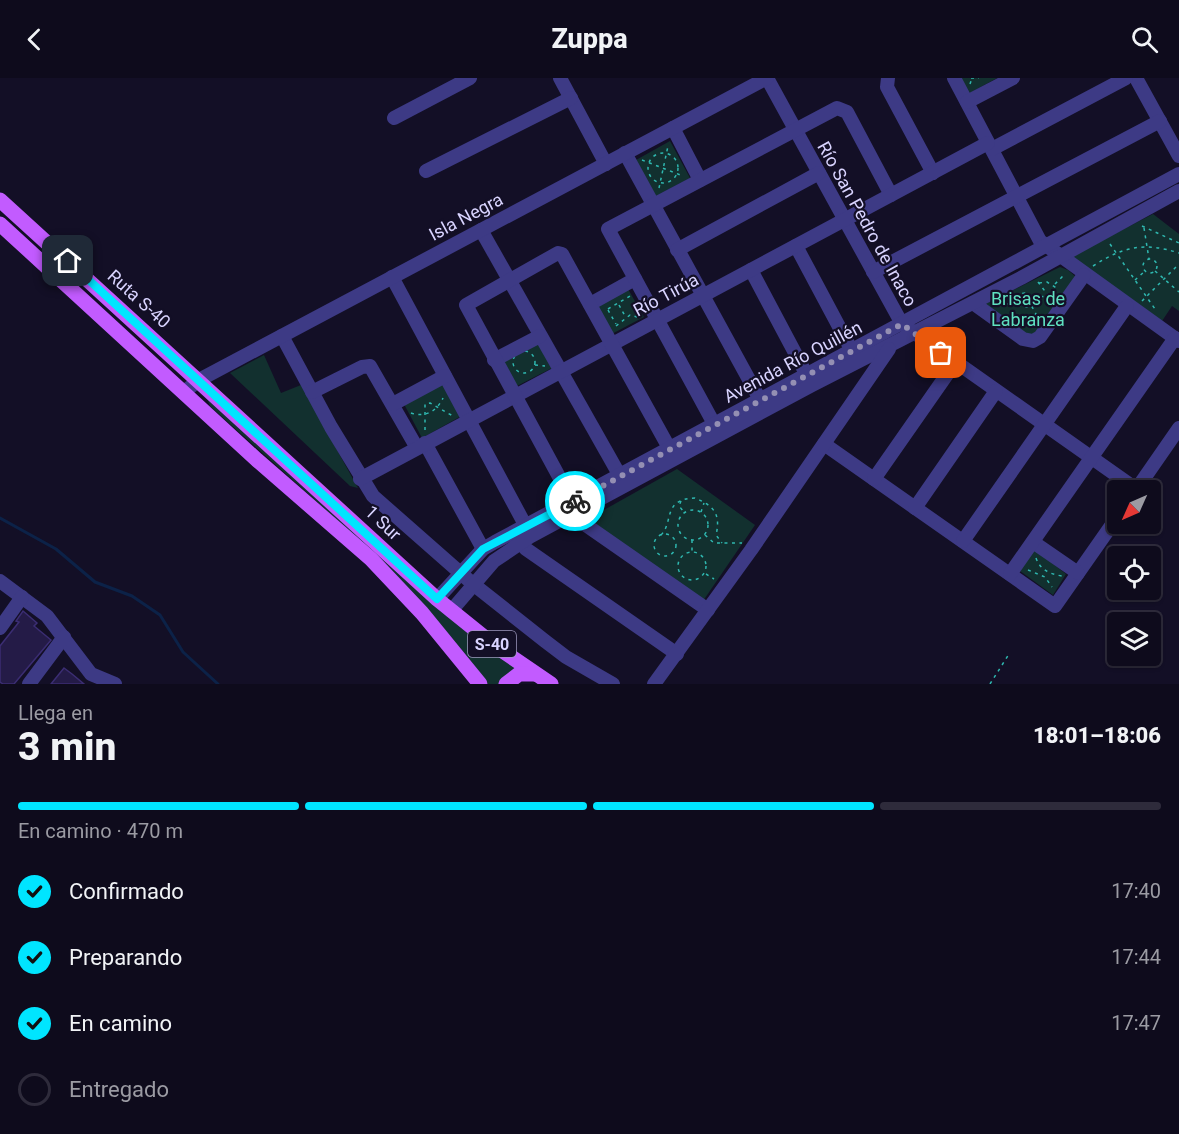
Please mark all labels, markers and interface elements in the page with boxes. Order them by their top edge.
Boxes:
icon: back [18,23,51,56]
text: Zuppa [551,23,628,55]
icon: search [1128,23,1161,56]
street label: Río San Pedro de Inaco [813,138,922,310]
street label: Isla Negra [425,188,506,245]
pin [42,235,93,286]
icon: home [51,244,84,277]
street label: Ruta S-40 [104,265,175,332]
street label: Río Tirúa [630,269,702,320]
park label: Brisas de Labranza [991,288,1065,330]
street label: Avenida Río Quillén [720,316,865,407]
pin [915,327,966,378]
icon: bag [924,336,957,369]
courier [545,471,605,531]
north arrow [1107,480,1161,534]
map controls [1107,480,1161,666]
icon: bike [559,485,592,518]
street label: 1 Sur [361,501,406,544]
button: locate [1107,546,1161,600]
button: layers [1107,612,1161,666]
road number: S-40 [468,631,516,657]
text: Llega en [18,701,93,725]
text: 18:01–18:06 [1033,723,1161,748]
text: 3 min [18,724,116,770]
text: En camino · 470 m [18,819,183,843]
icon: check [18,875,51,908]
text: Confirmado [69,879,184,904]
text: 17:40 [1111,879,1161,903]
icon: check [18,941,51,974]
text: Preparando [69,945,182,970]
text: 17:44 [1111,945,1161,969]
icon: check [18,1007,51,1040]
text: En camino [69,1011,172,1036]
text: 17:47 [1111,1011,1161,1035]
text: Entregado [69,1077,169,1102]

